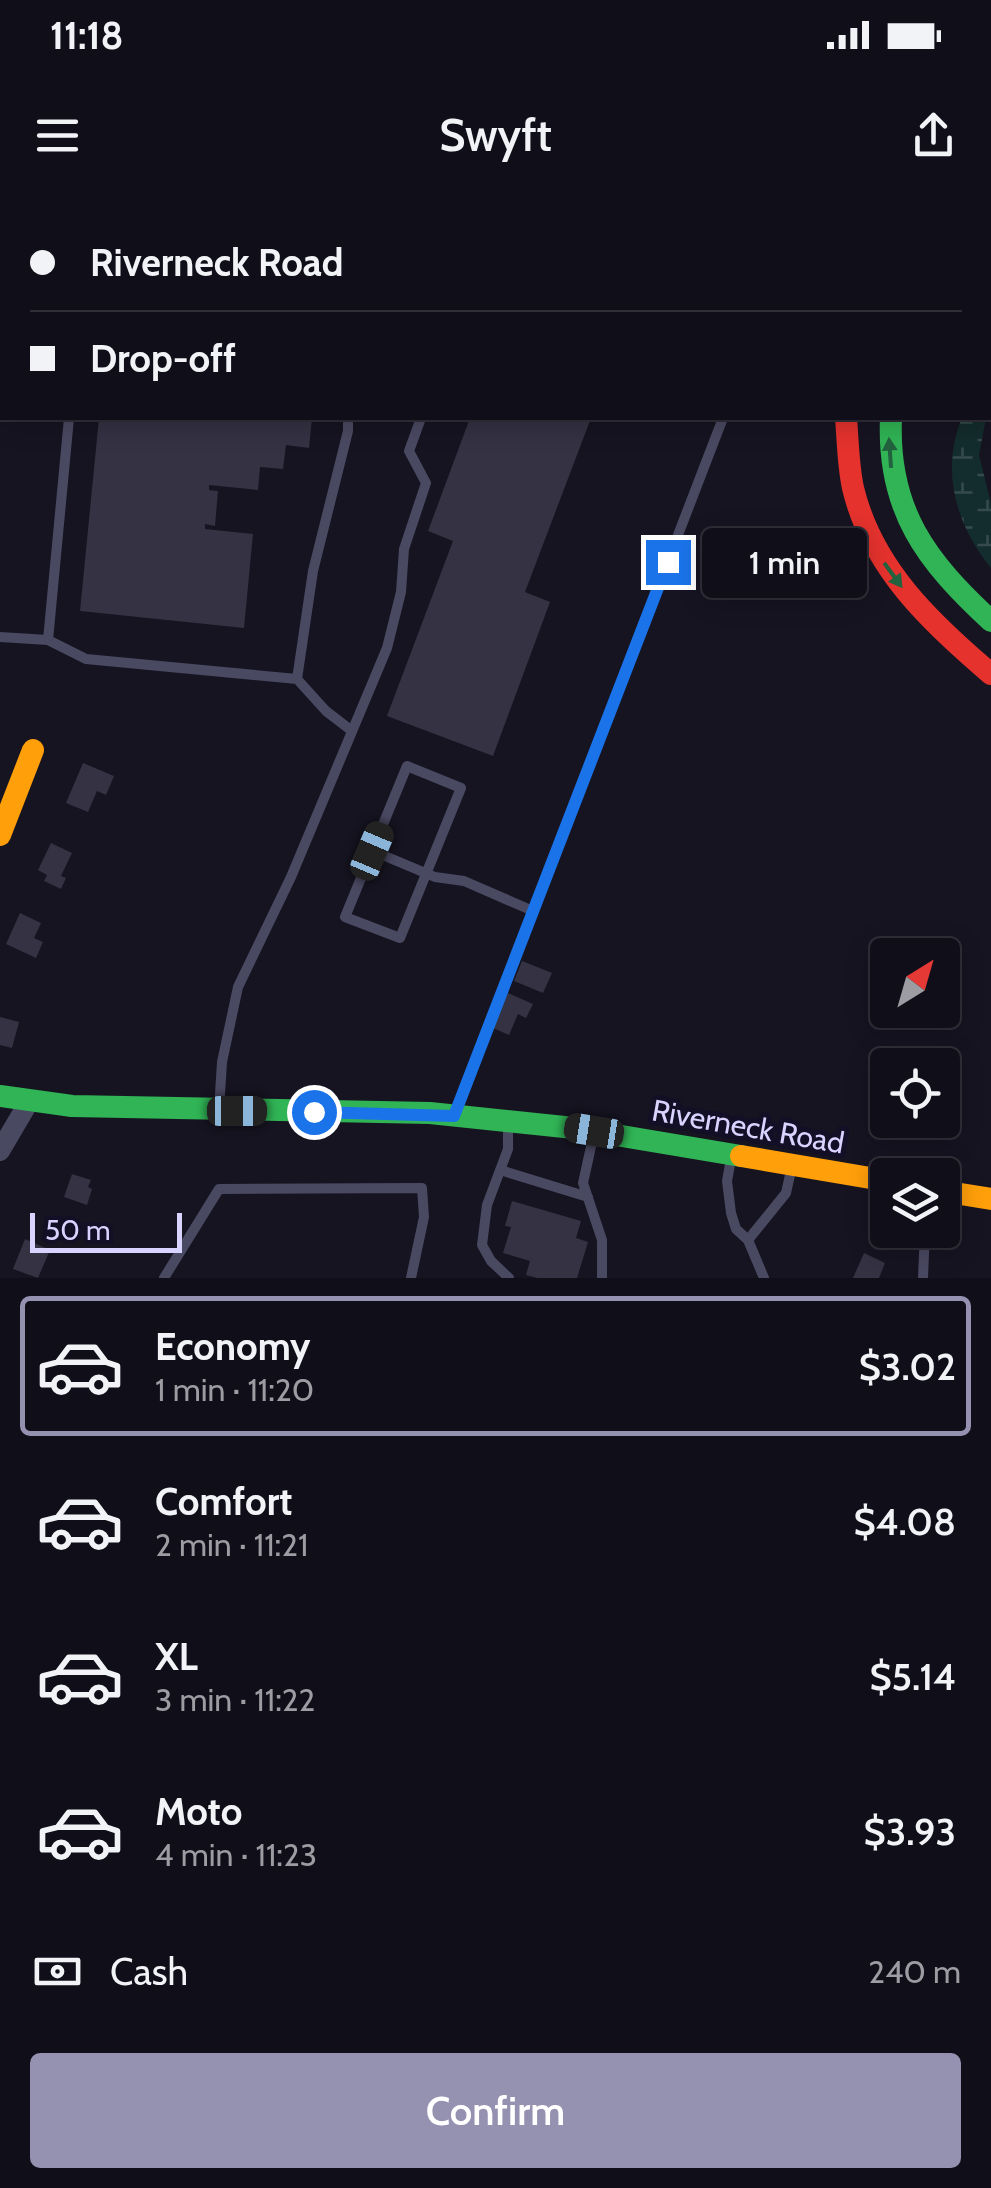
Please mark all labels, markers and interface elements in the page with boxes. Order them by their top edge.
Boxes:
text: 11:18 [50,12,123,59]
icon: menu [30,108,85,163]
text: Swyft [439,108,552,162]
icon: share [906,108,961,163]
text: Riverneck Road [90,239,343,286]
text: Drop-off [90,335,236,382]
one-way arrow [882,437,898,469]
callout: 1 min [703,527,868,597]
route end [646,540,691,585]
text: 1 min [749,543,820,582]
one-way arrow [883,562,903,588]
car [346,818,398,884]
north arrow [870,938,960,1028]
map controls [870,938,960,1248]
button: locate [870,1048,960,1138]
route start [292,1090,337,1135]
street label: Riverneck Road [649,1091,847,1162]
car [207,1096,267,1126]
car [562,1111,626,1151]
button: layers [870,1158,960,1248]
scale bar [30,1208,182,1252]
text: 50 m [45,1213,111,1247]
icon: car [35,1321,125,1411]
text: Economy [155,1323,310,1370]
text: $3.02 [859,1343,956,1390]
text: 1 min · 11:20 [155,1370,314,1409]
icon: car [35,1476,125,1566]
text: Comfort [155,1478,292,1525]
text: $4.08 [854,1498,956,1545]
text: 2 min · 11:21 [155,1525,308,1564]
icon: car [35,1631,125,1721]
text: XL [155,1633,198,1680]
text: $5.14 [869,1653,956,1700]
text: 3 min · 11:22 [155,1680,315,1719]
icon: car [35,1786,125,1876]
text: Moto [155,1788,242,1835]
text: $3.93 [864,1808,956,1855]
text: 4 min · 11:23 [155,1835,317,1874]
icon: cash [30,1944,85,1999]
text: Cash [110,1948,188,1995]
text: 240 m [868,1952,961,1991]
button: Confirm [30,2053,961,2168]

